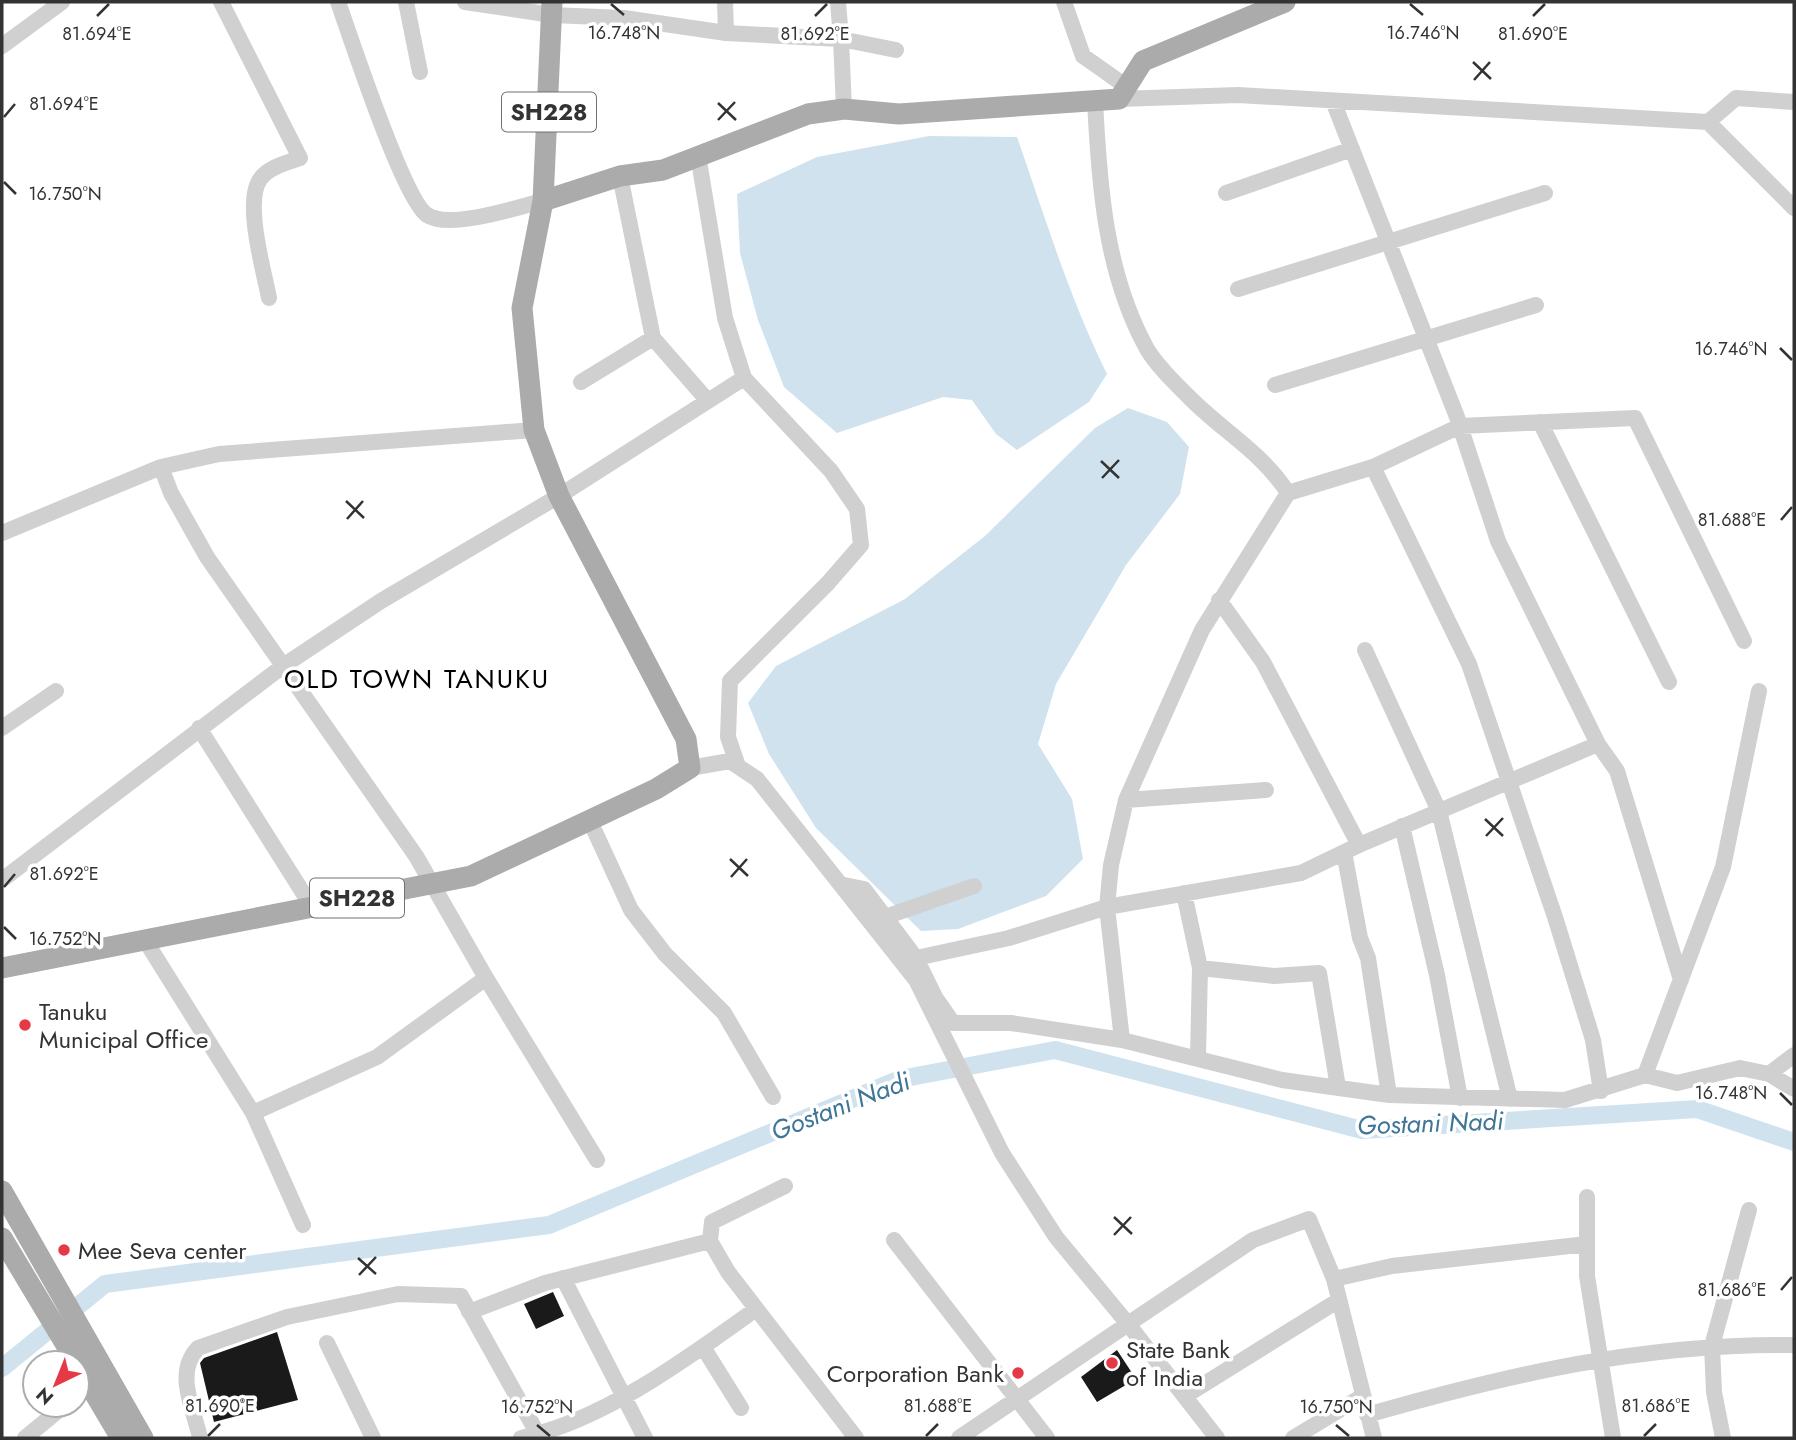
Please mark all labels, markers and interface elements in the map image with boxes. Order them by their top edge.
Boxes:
text: 16.748°N [588,20,660,46]
text: 16.746°N [1386,20,1460,46]
text: 81.694°E [62,21,132,47]
text: 81.692°E [780,21,850,47]
text: 81.690°E [1498,21,1568,47]
text: 81.694°E [29,91,99,117]
road number: SH228 [502,92,596,132]
text: 16.750°N [28,181,102,207]
text: 16.746°N [1694,336,1768,362]
text: 81.688°E [1698,507,1766,533]
district label: OLD TOWN TANUKU [284,660,550,698]
text: 81.692°E [29,861,99,887]
road number: SH228 [310,878,404,917]
text: 16.752°N [29,926,101,952]
place label: Tanuku Municipal Office [39,994,208,1057]
marker: Tanuku Municipal Office [17,1017,33,1033]
water label: Gostani Nadi [765,1062,916,1150]
text: 16.748°N [1695,1080,1767,1106]
water label: Gostani Nadi [1356,1101,1504,1145]
place label: Mee Seva center [78,1233,247,1268]
marker: Mee Seva center [56,1242,72,1258]
text: 81.686°E [1698,1277,1766,1303]
place label: State Bank of India [1126,1332,1230,1395]
north arrow [21,1349,91,1419]
marker: State Bank of India [1104,1355,1120,1371]
place label: Corporation Bank [827,1356,1004,1391]
marker: Corporation Bank [1010,1365,1026,1381]
text: N [30,1381,59,1411]
text: 81.690°E [185,1393,255,1419]
text: 81.688°E [904,1393,972,1419]
text: 81.686°E [1622,1393,1690,1419]
text: 16.752°N [501,1394,573,1420]
text: 16.750°N [1299,1394,1373,1420]

